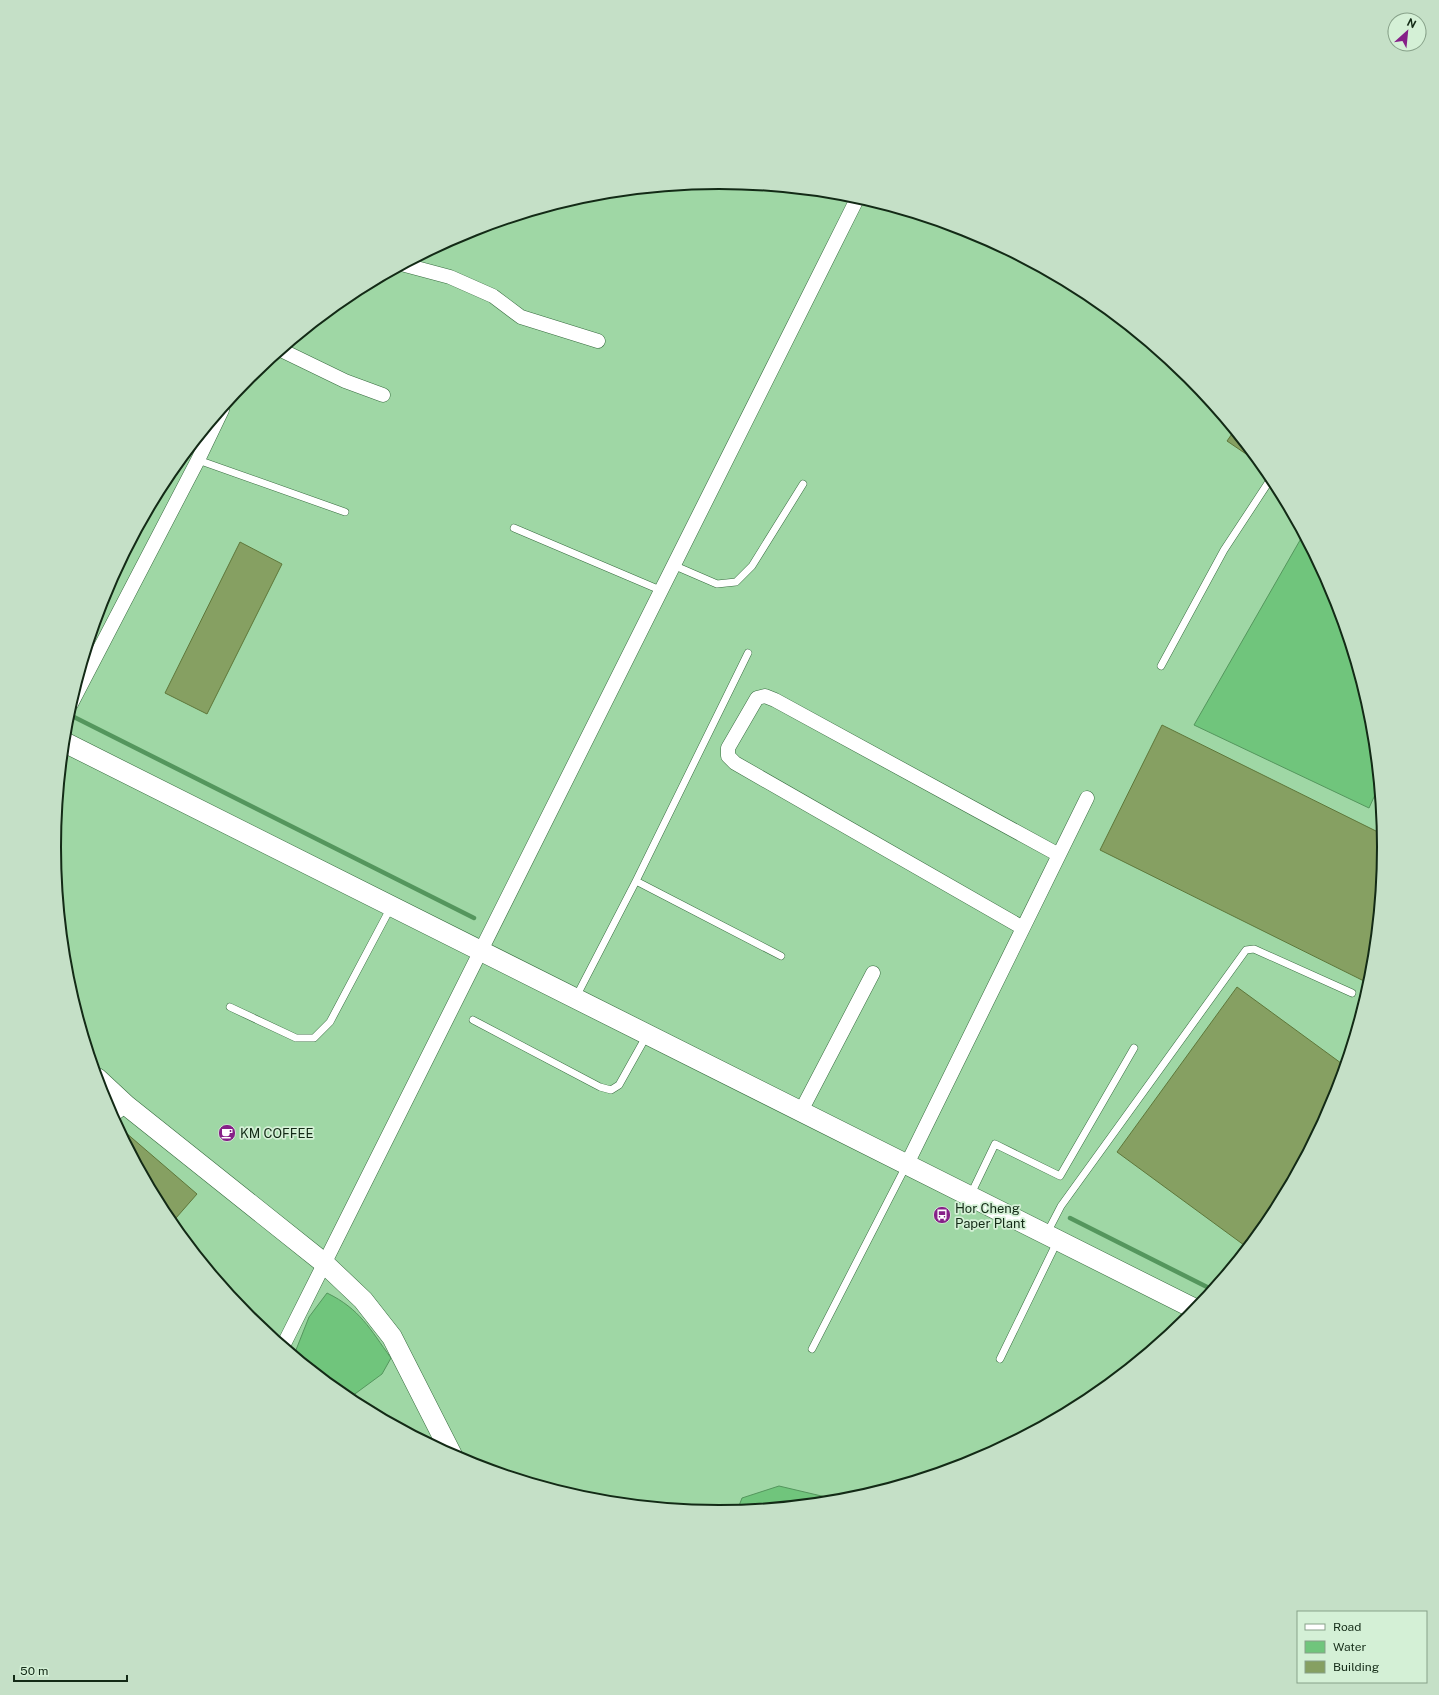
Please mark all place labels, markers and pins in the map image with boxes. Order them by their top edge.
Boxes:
cafe icon: KM COFFEE [217,1123,237,1143]
place label: KM COFFEE [240,1126,314,1141]
place label: Hor Cheng Paper Plant [955,1201,1025,1231]
bus stop icon: Hor Cheng Paper Plant [932,1205,952,1225]

